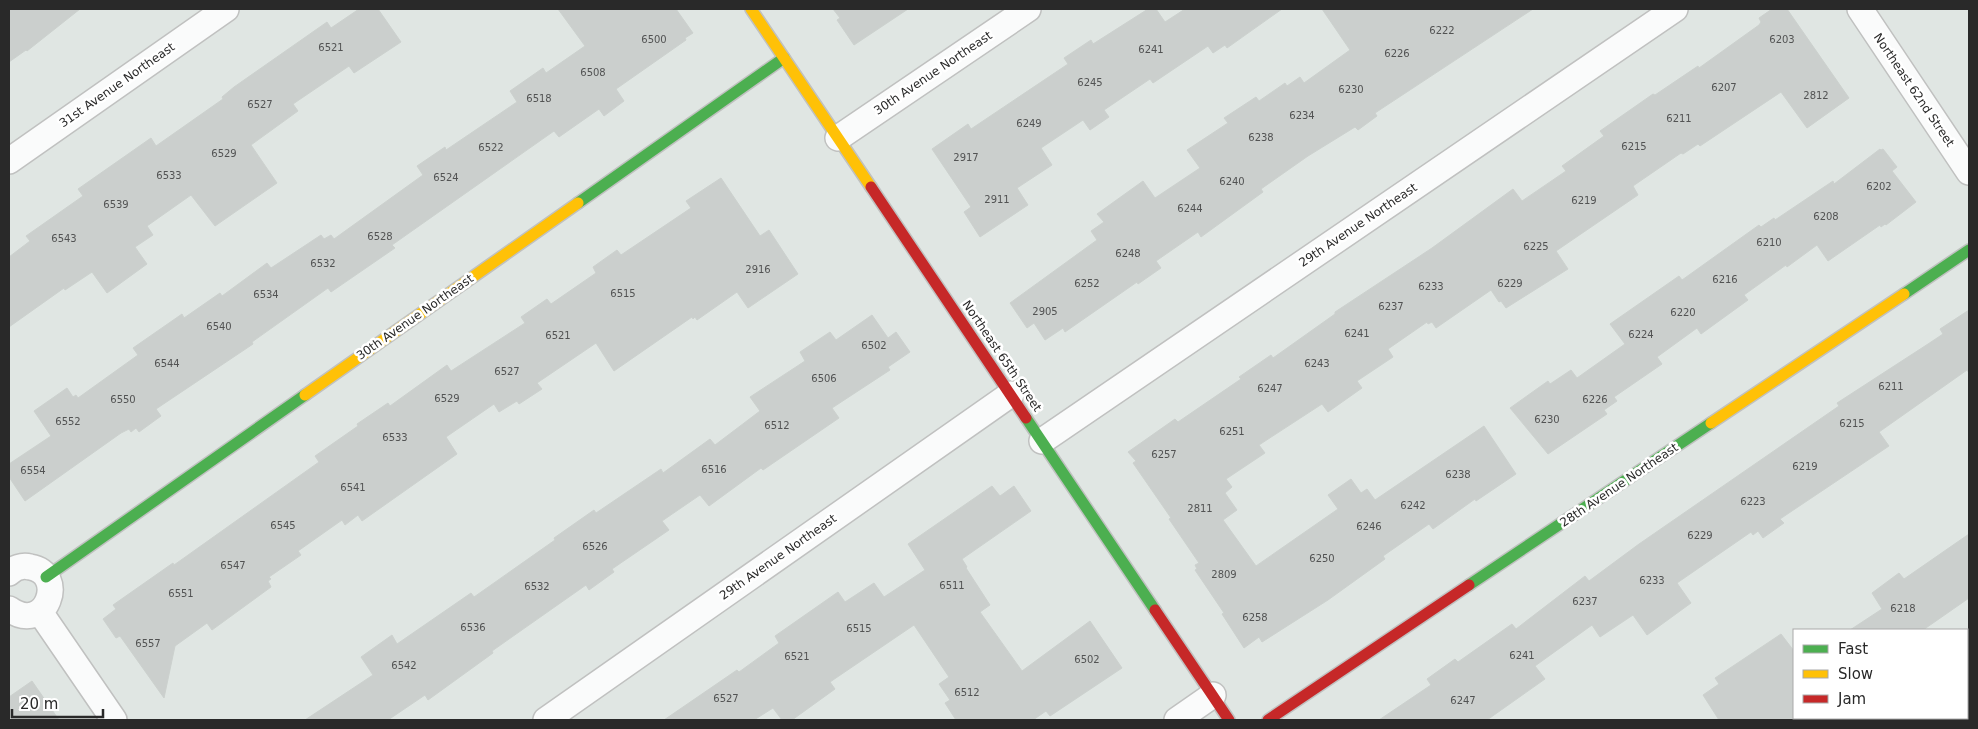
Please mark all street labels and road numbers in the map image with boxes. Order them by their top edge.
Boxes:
street label: 30th Avenue Northeast [871,28,995,118]
street label: Northeast 62nd Street [1871,31,1957,150]
street label: 31st Avenue Northeast [57,40,178,130]
street label: 29th Avenue Northeast [1296,180,1420,270]
street label: 30th Avenue Northeast [354,271,476,363]
street label: Northeast 65th Street [960,298,1045,414]
street label: 28th Avenue Northeast [1557,440,1681,530]
street label: 29th Avenue Northeast [717,511,839,603]

